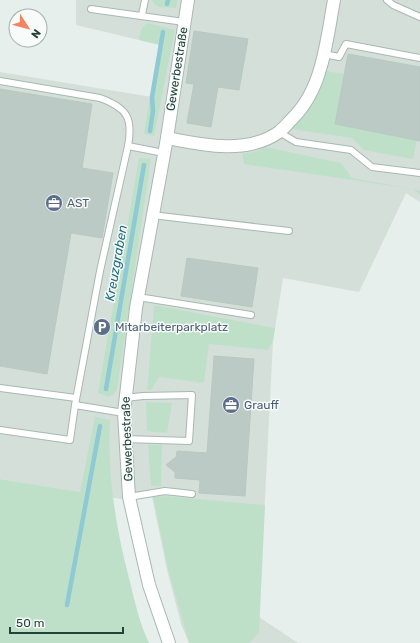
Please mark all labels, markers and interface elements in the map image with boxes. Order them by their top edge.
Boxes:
north arrow [8,8,48,48]
street label: Gewerbestraße [163,26,191,112]
text: N [28,27,43,41]
office icon: AST [44,193,64,213]
place label: AST [67,196,89,210]
water label: Kreuzgraben [102,224,131,303]
parking icon: Mitarbeiterparkplatz [92,317,112,337]
place label: Mitarbeiterparkplatz [115,320,228,334]
office icon: Grauff [221,395,241,415]
street label: Gewerbestraße [119,396,135,482]
place label: Grauff [244,398,279,412]
scale bar [10,609,123,635]
text: 50 m [16,616,44,630]

